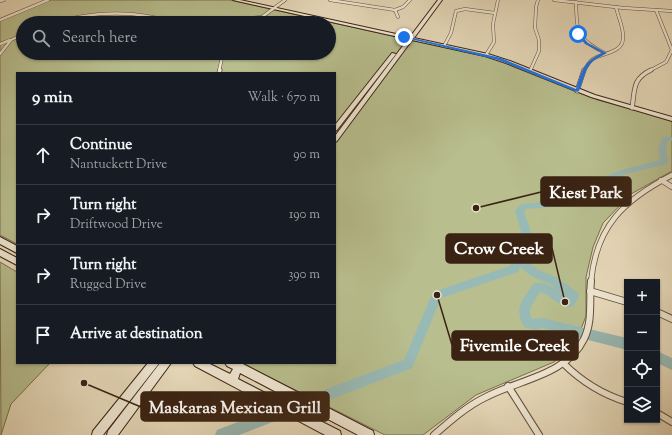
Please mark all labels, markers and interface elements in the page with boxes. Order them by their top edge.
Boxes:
search box [16,16,336,60]
route start [569,25,587,43]
icon: search [30,27,52,49]
text: Search here [62,28,137,49]
route end [395,28,413,46]
text: 9 min [32,86,73,110]
text: Walk · 670 m [248,89,320,107]
text: Continue [70,135,132,156]
icon: ahead [32,144,54,166]
text: 90 m [293,146,320,164]
text: Nantuckett Drive [70,156,167,174]
callout: Kiest Park [541,177,631,206]
text: Kiest Park [549,182,624,206]
text: Turn right [70,195,136,216]
icon: right [32,204,54,226]
text: 190 m [289,206,320,224]
text: Driftwood Drive [70,216,163,234]
callout: Crow Creek [446,234,552,263]
text: Crow Creek [454,238,545,262]
text: Turn right [70,255,136,276]
icon: right [32,264,54,286]
text: 390 m [288,266,320,284]
text: Rugged Drive [70,276,146,294]
map controls [624,279,660,423]
button: + [624,279,660,315]
button: − [624,315,660,351]
icon: arrive [32,324,54,346]
text: Arrive at destination [70,324,203,345]
callout: Fivemile Creek [452,331,578,360]
text: Fivemile Creek [460,335,571,359]
button: locate [624,351,660,387]
button: layers [624,387,660,423]
callout: Maskaras Mexican Grill [141,392,329,421]
text: Maskaras Mexican Grill [149,397,321,421]

